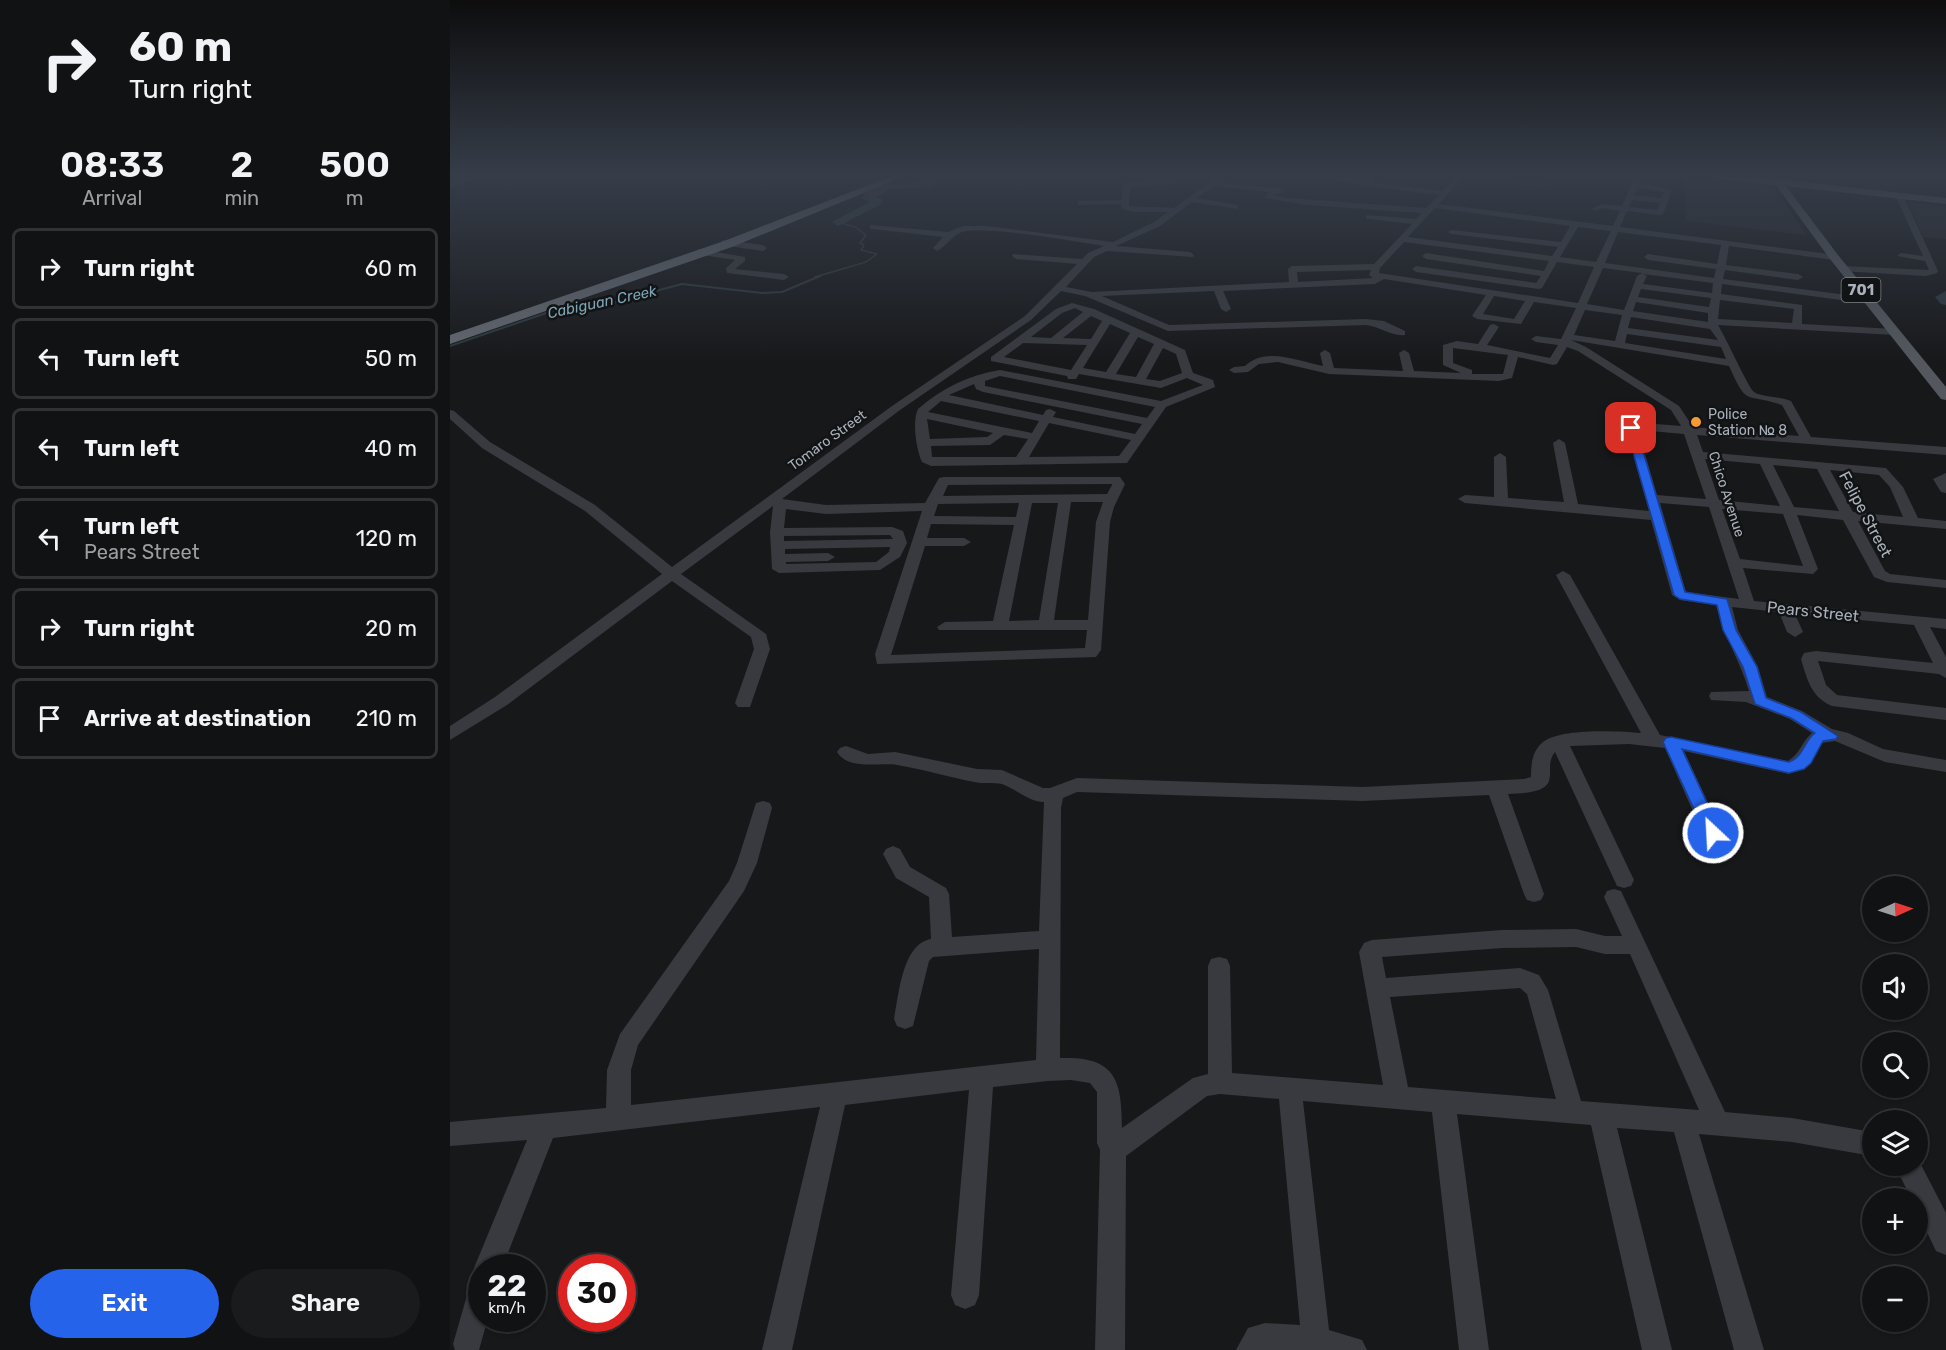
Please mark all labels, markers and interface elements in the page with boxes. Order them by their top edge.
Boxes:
text: 60 m [129,22,232,72]
icon: right [30,24,108,102]
text: Turn right [129,73,252,105]
text: 08:33 [60,143,165,186]
text: 2 [230,143,253,186]
text: 500 [319,143,390,186]
text: Arrival [82,186,142,210]
text: min [224,186,259,210]
text: m [346,186,363,210]
icon: right [33,252,66,285]
text: Turn right [84,255,194,282]
text: 60 m [365,255,417,282]
road number: 701 [1842,278,1880,302]
water label: Cabiguan Creek [546,282,658,322]
icon: left [33,342,66,375]
text: Turn left [84,345,179,372]
text: 50 m [365,345,417,372]
pin [1605,402,1656,453]
street label: Tomaro Street [785,406,870,474]
place label: Police Station № 8 [1708,406,1787,439]
icon: arrive [1614,411,1647,444]
marker: Police Station № 8 [1689,415,1703,429]
icon: left [33,432,66,465]
text: Turn left [84,435,179,462]
text: 40 m [364,435,417,462]
street label: Chico Avenue [1705,449,1748,539]
street label: Felipe Street [1835,468,1896,560]
text: Turn left [84,513,179,540]
icon: left [33,522,66,555]
text: 120 m [356,525,417,552]
text: Pears Street [84,540,199,564]
street label: Pears Street [1766,597,1860,626]
icon: right [33,612,66,645]
text: Turn right [84,615,194,642]
text: 20 m [365,615,417,642]
icon: arrive [33,702,66,735]
text: Arrive at destination [84,705,311,732]
text: 210 m [356,705,417,732]
position arrow [1681,801,1745,865]
north arrow [1862,876,1928,942]
map controls [1862,876,1928,1332]
button: sound [1862,954,1928,1020]
button: search [1862,1032,1928,1098]
button: layers [1862,1110,1928,1176]
button: + [1862,1188,1928,1254]
speed limit sign: 30 [558,1254,636,1332]
button: − [1862,1266,1928,1332]
text: 22 [488,1268,527,1304]
button: Exit [30,1269,219,1338]
button: Share [231,1269,420,1338]
text: km/h [488,1299,526,1317]

